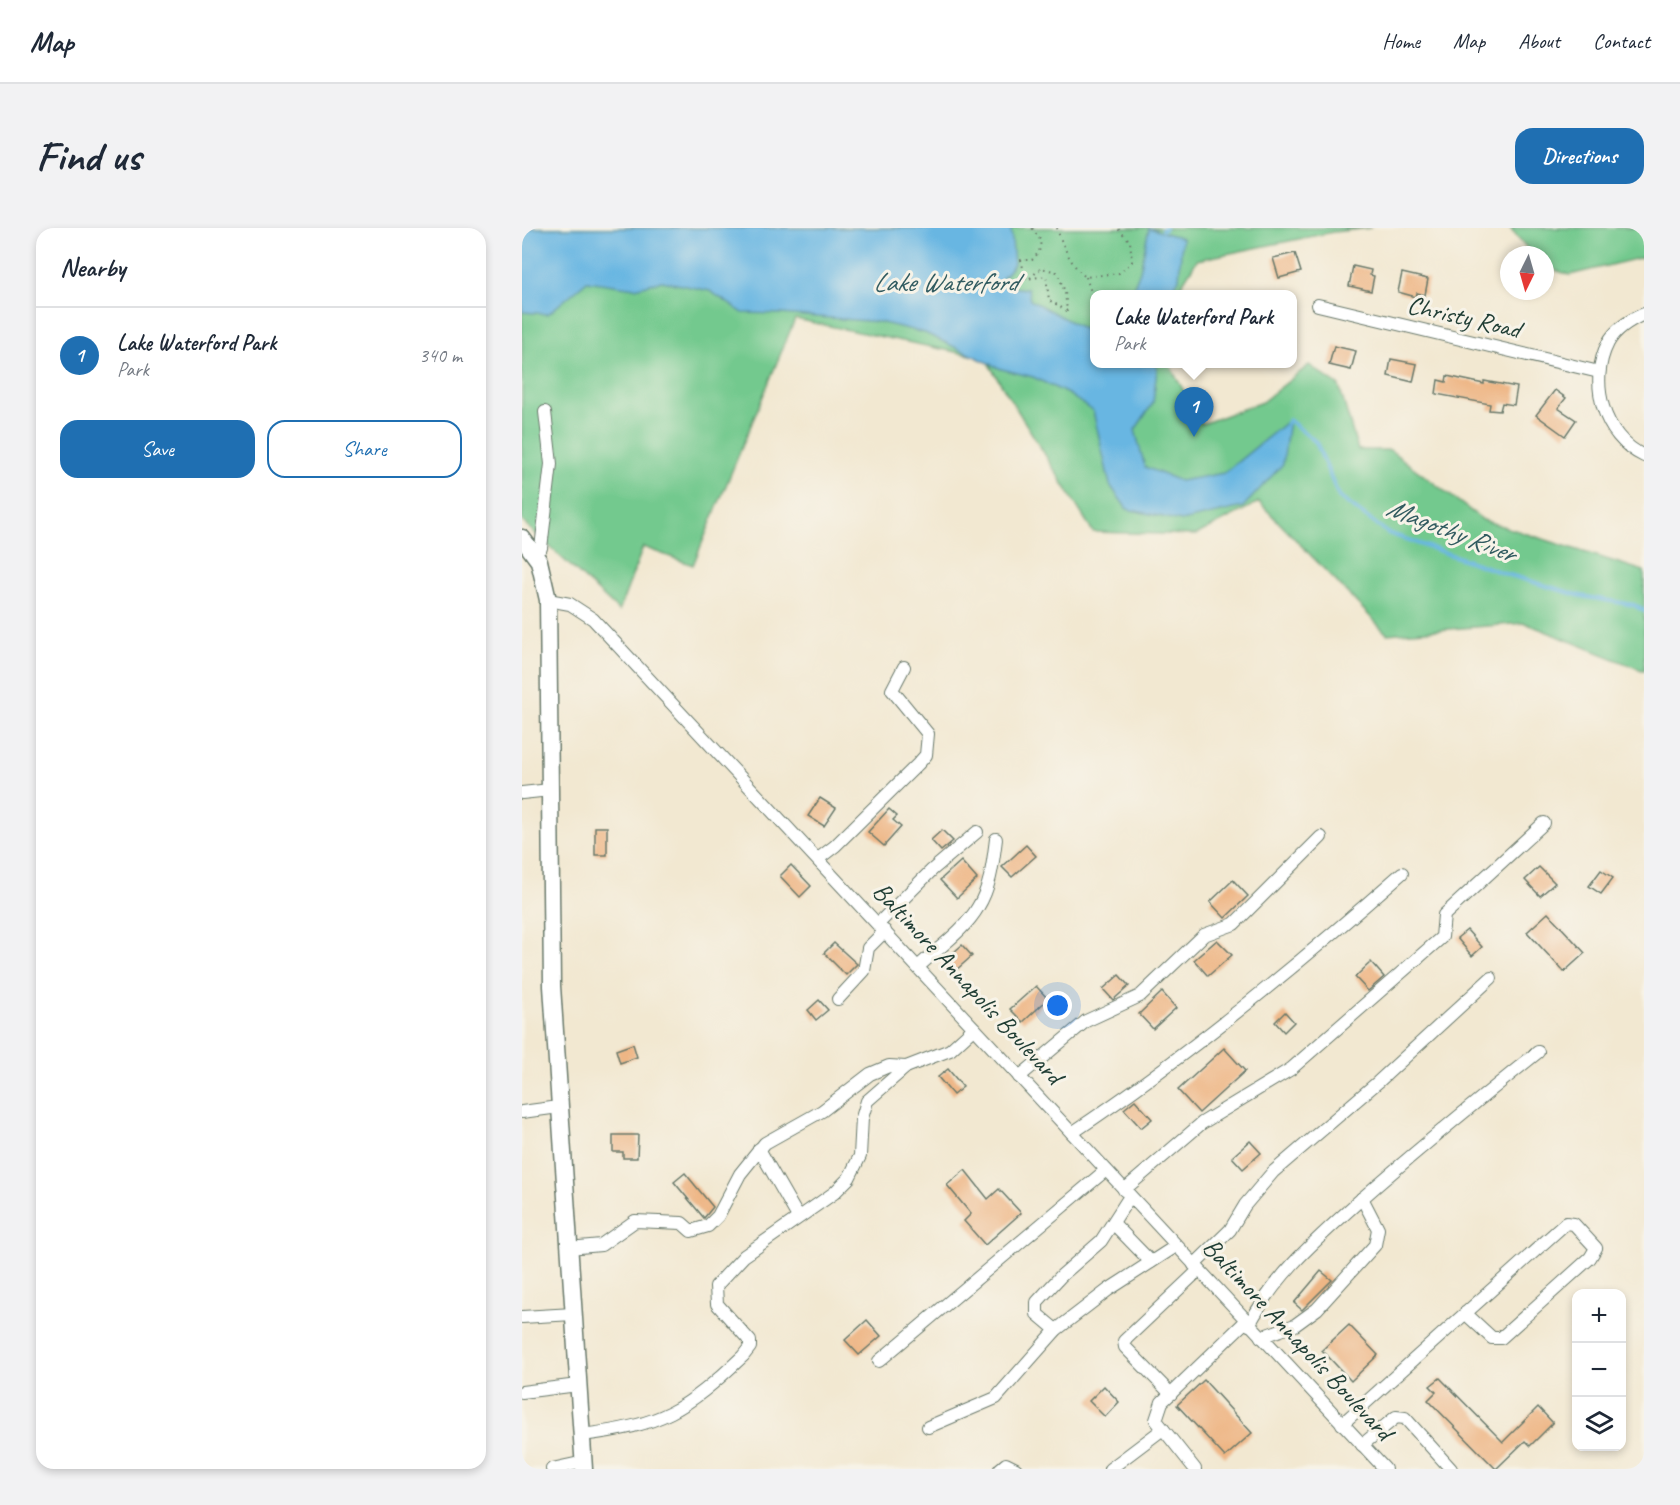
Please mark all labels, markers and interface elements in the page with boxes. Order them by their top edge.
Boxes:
text: Map [30,24,73,59]
text: Home [1382,28,1420,54]
text: Map [1453,28,1485,54]
text: About [1518,28,1560,54]
text: Contact [1593,28,1650,54]
button: Directions [1515,128,1644,184]
text: Find us [36,130,141,183]
north arrow [1500,246,1554,300]
text: Nearby [60,251,125,284]
water label: Lake Waterford [873,265,1025,299]
street label: Christy Road [1404,288,1527,347]
popup [1090,290,1297,368]
text: Lake Waterford Park [1114,303,1273,331]
text: Lake Waterford Park [117,329,276,357]
text: Park [1114,331,1146,356]
text: 1 [75,343,84,368]
text: 340 m [419,343,462,368]
text: Park [117,357,149,382]
pin: 1 [1174,388,1214,437]
button: Save [60,420,255,478]
button: Share [267,420,462,478]
water label: Magothy River [1382,490,1524,571]
street label: Baltimore Annapolis Boulevard [866,875,1073,1094]
your location [1043,991,1072,1020]
street label: Baltimore Annapolis Boulevard [1196,1231,1403,1450]
map controls [1572,1289,1626,1451]
button: + [1572,1289,1626,1343]
button: − [1572,1343,1626,1397]
button: layers [1572,1397,1626,1451]

